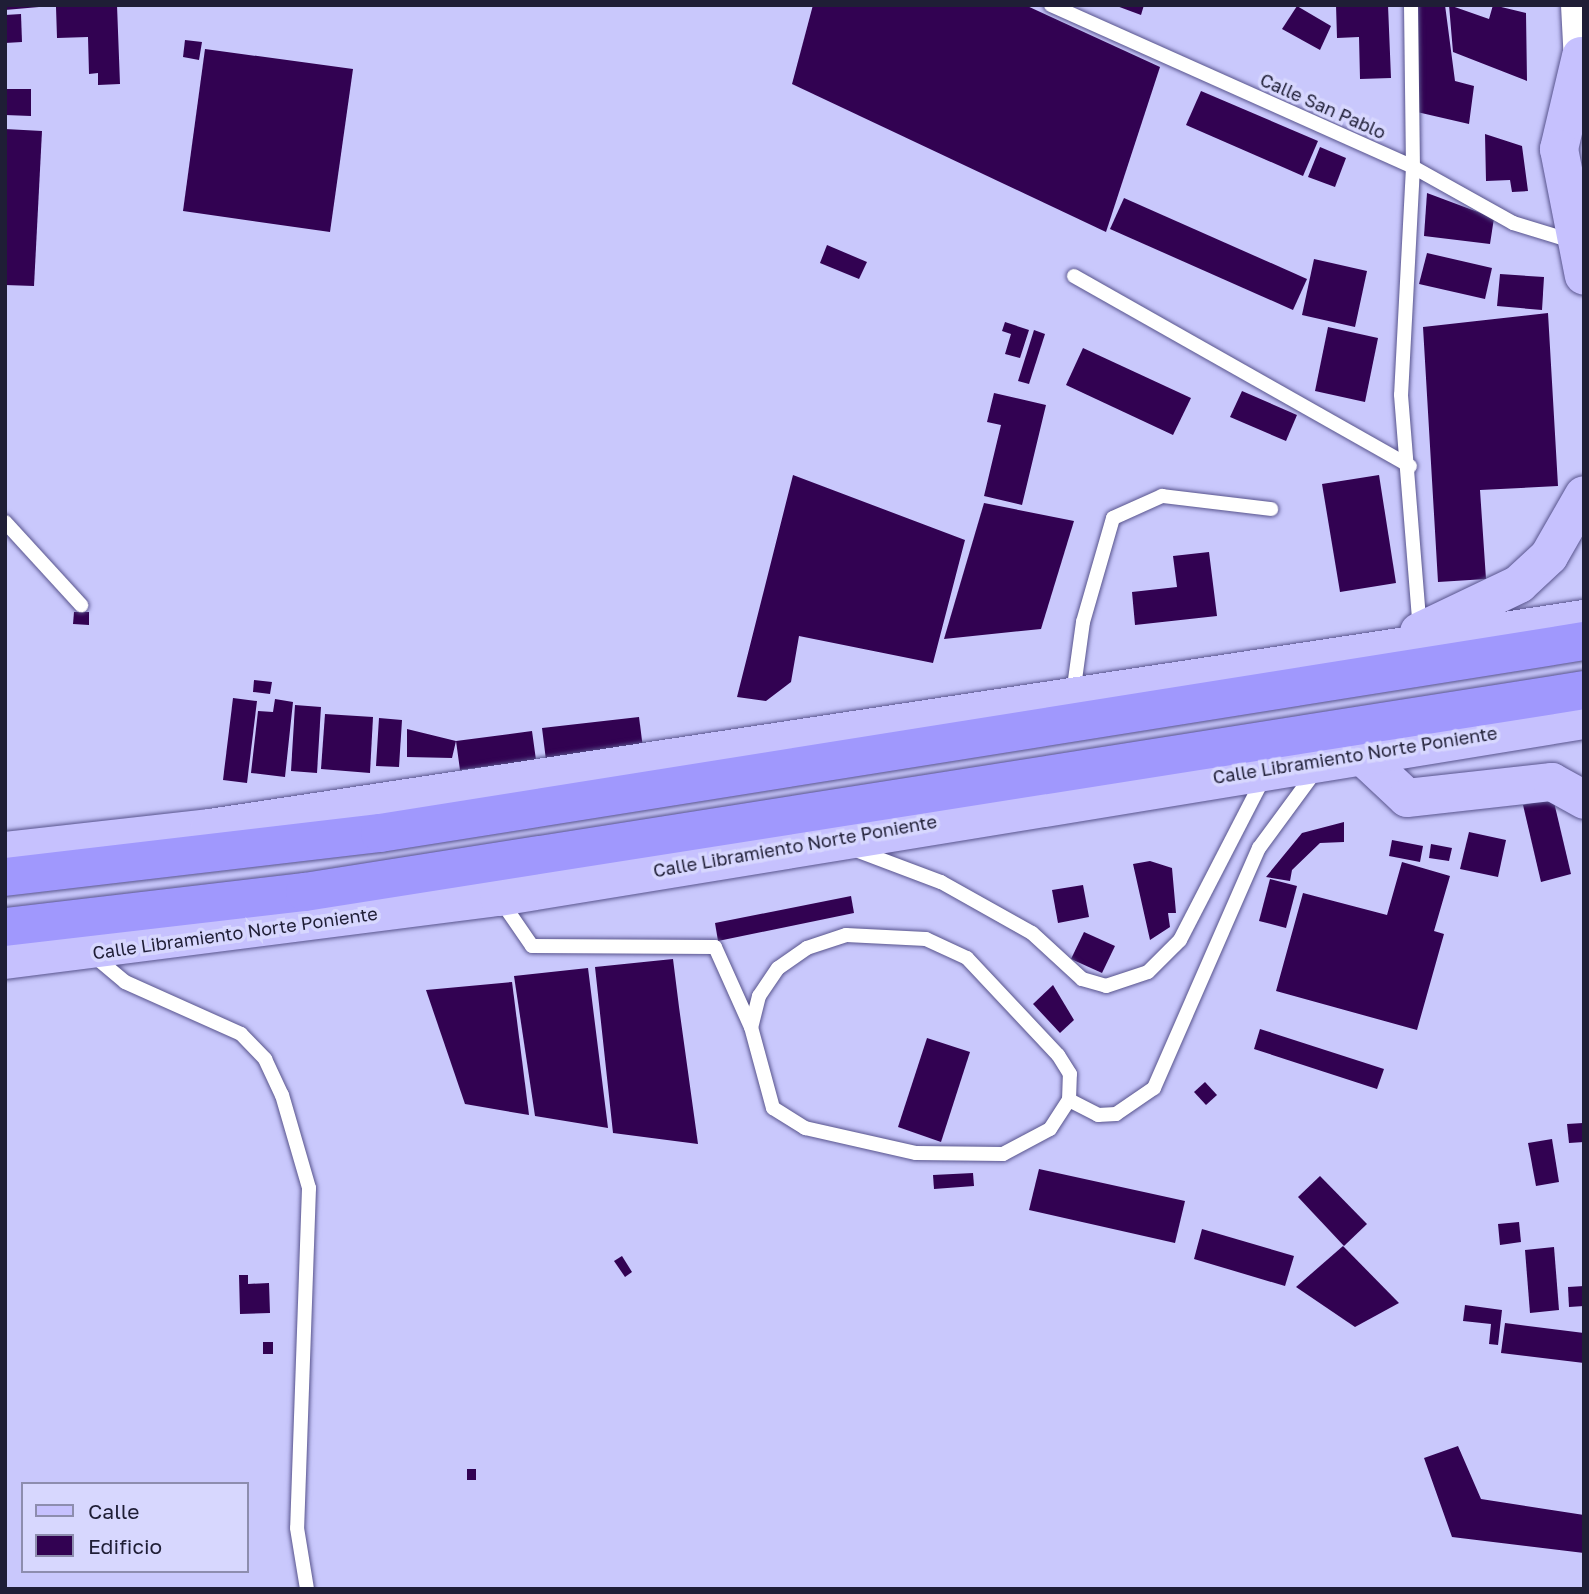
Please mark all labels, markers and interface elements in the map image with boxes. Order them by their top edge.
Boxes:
street label: Calle San Pablo [1257,69,1389,143]
street label: Calle Libramiento Norte Poniente [1211,722,1499,788]
street label: Calle Libramiento Norte Poniente [651,810,939,882]
street label: Calle Libramiento Norte Poniente [91,902,379,964]
legend [21,1482,248,1573]
text: Calle [88,1498,140,1524]
text: Edificio [88,1533,162,1559]

